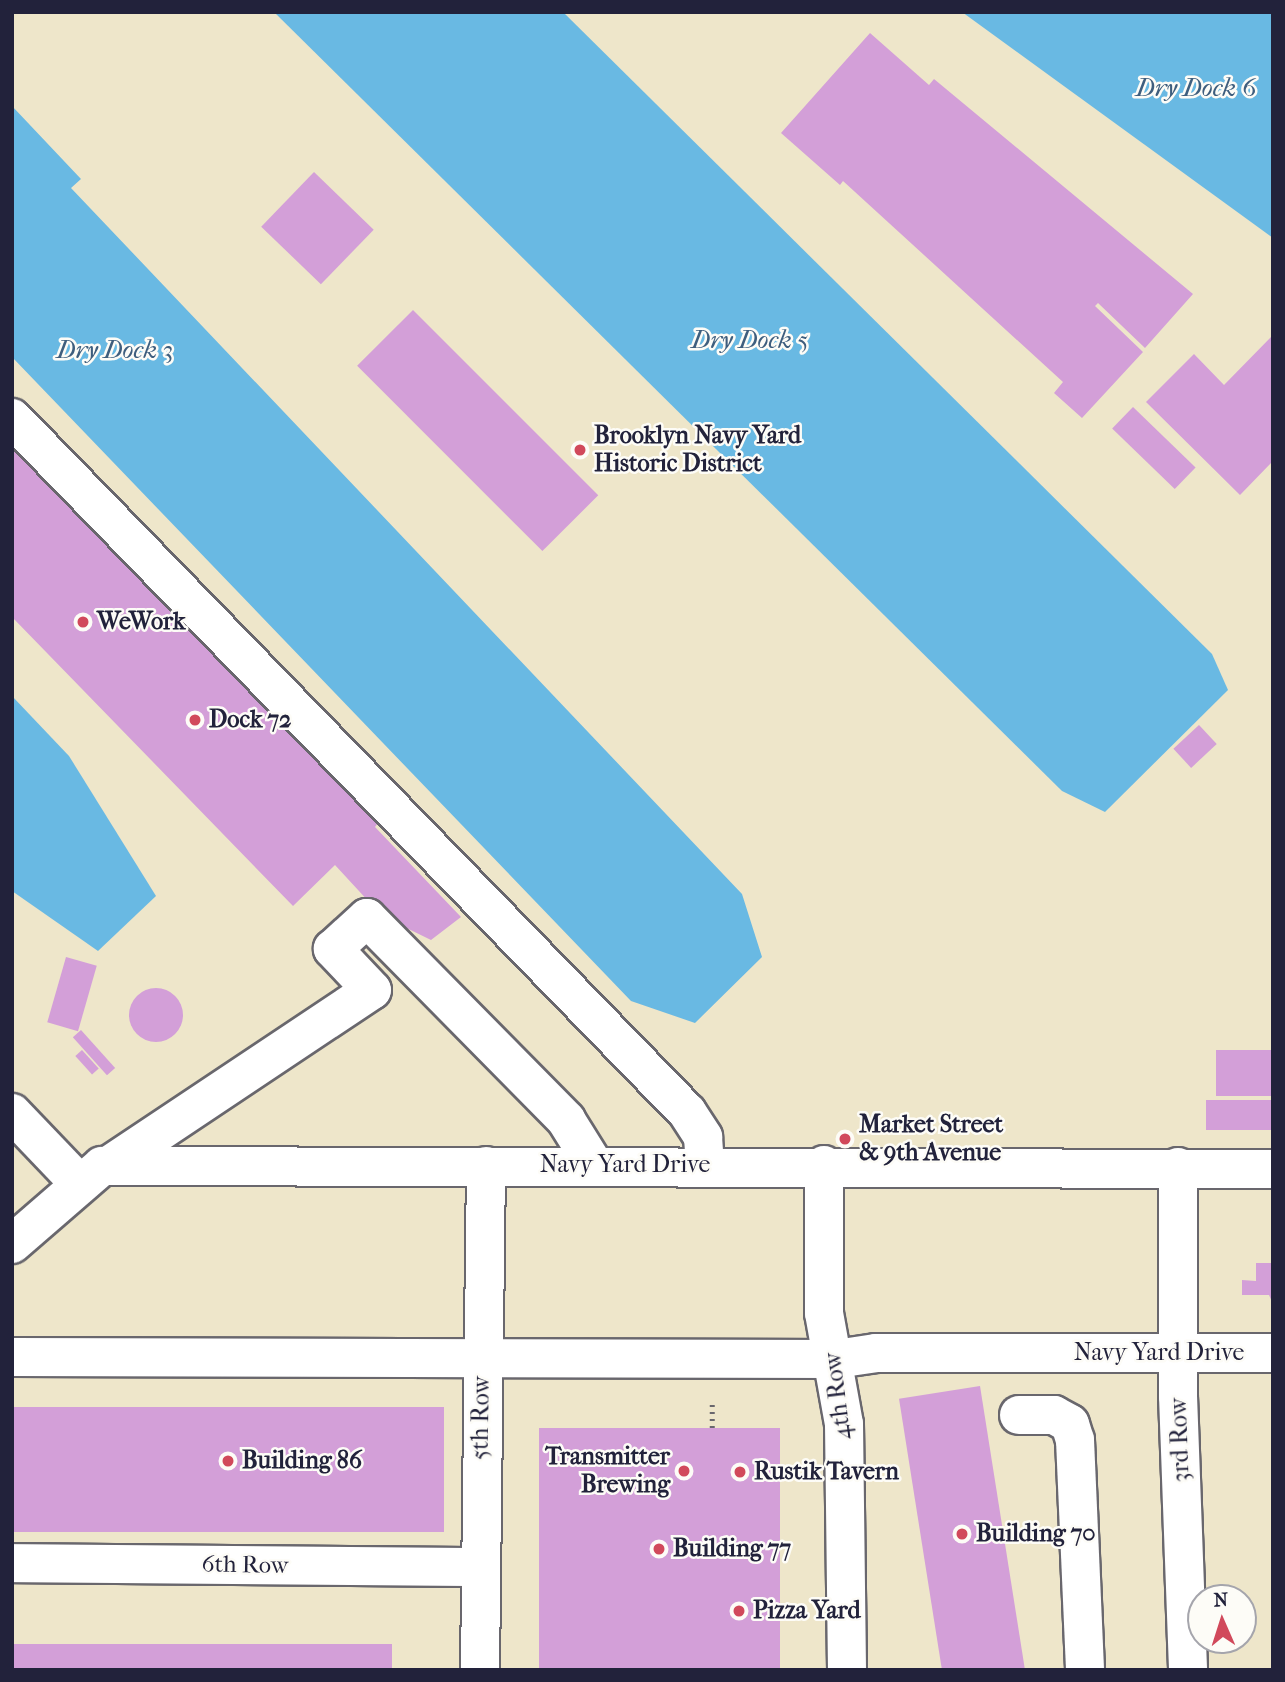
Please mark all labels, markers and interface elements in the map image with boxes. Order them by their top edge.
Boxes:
water label: Dry Dock 6 [1136,72,1256,104]
water label: Dry Dock 5 [691,324,809,356]
water label: Dry Dock 3 [57,334,173,366]
place label: Brooklyn Navy Yard Historic District [594,422,801,478]
marker: Brooklyn Navy Yard Historic District [572,442,588,458]
place label: WeWork [97,608,185,636]
marker: WeWork [75,614,91,630]
place label: Dock 72 [209,706,291,734]
marker: Dock 72 [187,712,203,728]
place label: Market Street & 9th Avenue [859,1111,1003,1167]
marker: Market Street & 9th Avenue [837,1131,853,1147]
street label: Navy Yard Drive [540,1151,710,1179]
street label: Navy Yard Drive [1074,1339,1244,1367]
street label: 4th Row [818,1351,858,1441]
street label: 5th Row [466,1376,496,1460]
street label: 3rd Row [1164,1397,1196,1483]
place label: Transmitter Brewing [545,1443,670,1499]
place label: Building 86 [242,1447,362,1475]
marker: Building 86 [220,1453,236,1469]
place label: Rustik Tavern [754,1458,899,1486]
marker: Transmitter Brewing [676,1463,692,1479]
marker: Rustik Tavern [732,1464,748,1480]
place label: Building 70 [976,1520,1096,1548]
marker: Building 70 [954,1526,970,1542]
place label: Building 77 [673,1535,791,1563]
marker: Building 77 [651,1541,667,1557]
street label: 6th Row [201,1550,289,1580]
north arrow [1187,1584,1257,1654]
text: N [1213,1589,1229,1611]
place label: Pizza Yard [753,1597,861,1625]
marker: Pizza Yard [731,1603,747,1619]

